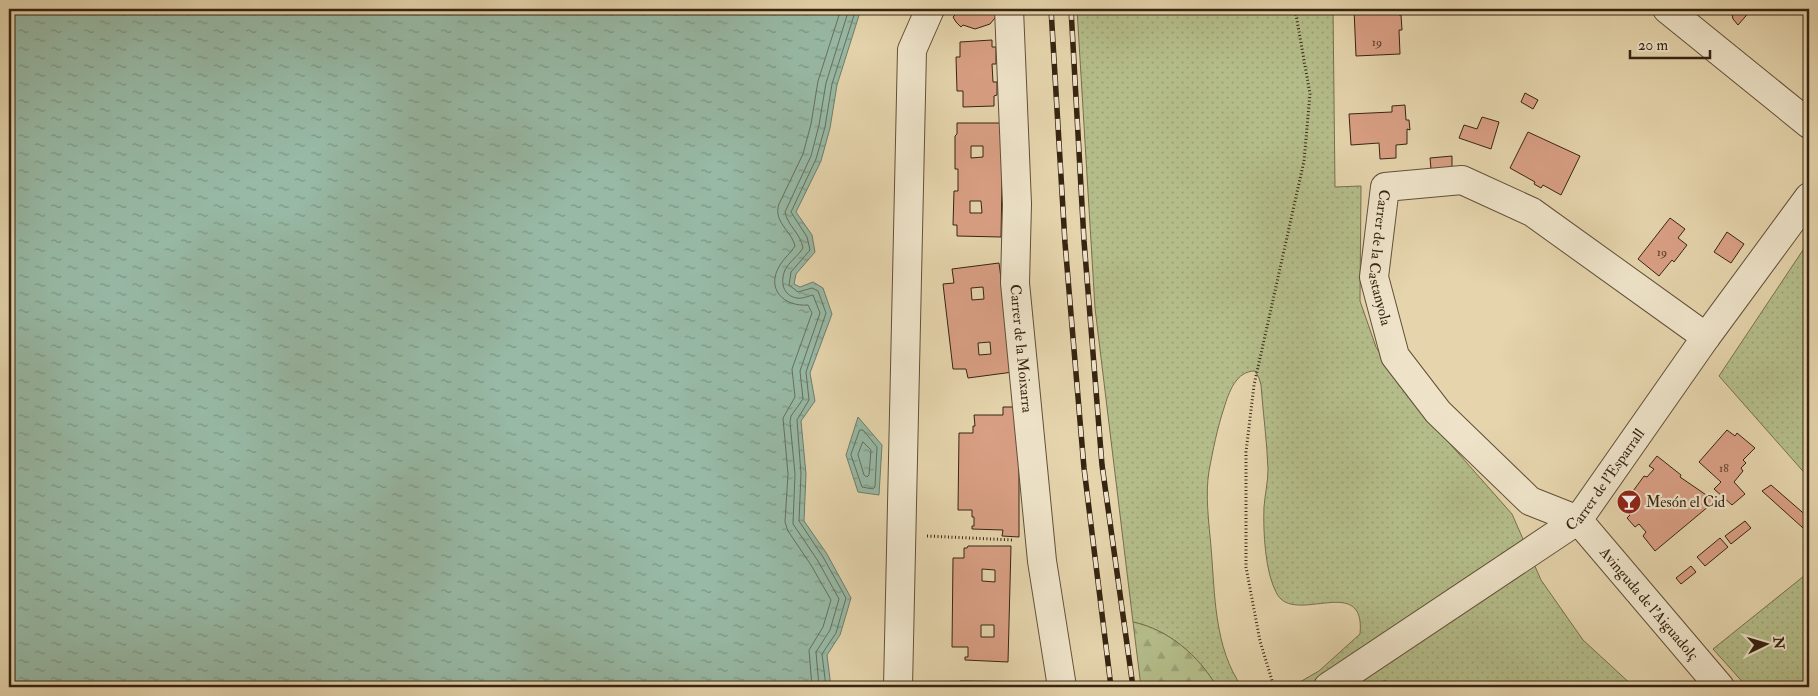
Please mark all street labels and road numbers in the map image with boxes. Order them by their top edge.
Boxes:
street label: Carrer de la Castanyola [1364,188,1396,328]
street label: Carrer de la Moixarra [1006,283,1037,414]
street label: Carrer de l'Esparrall [1562,425,1649,535]
street label: Avinguda de l'Aiguadolç [1595,542,1703,664]

